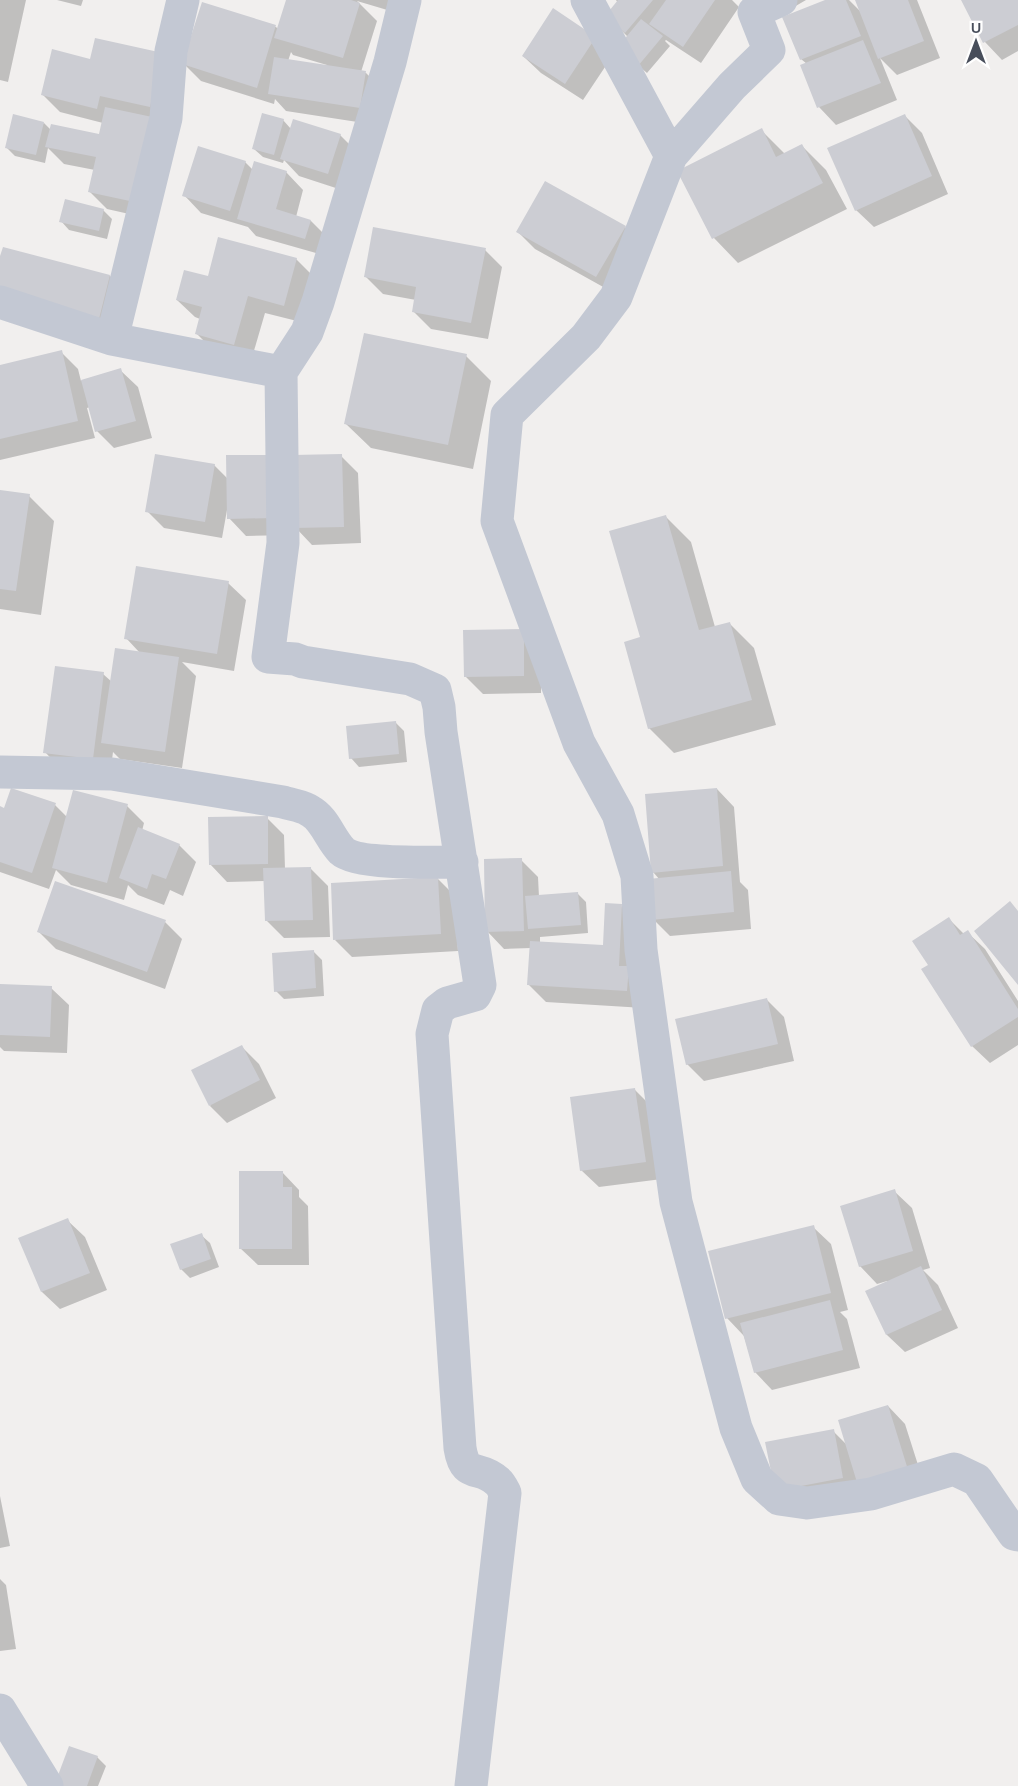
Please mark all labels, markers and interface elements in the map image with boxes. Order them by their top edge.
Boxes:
north arrow [946,12,1006,72]
text: U [970,18,982,37]

